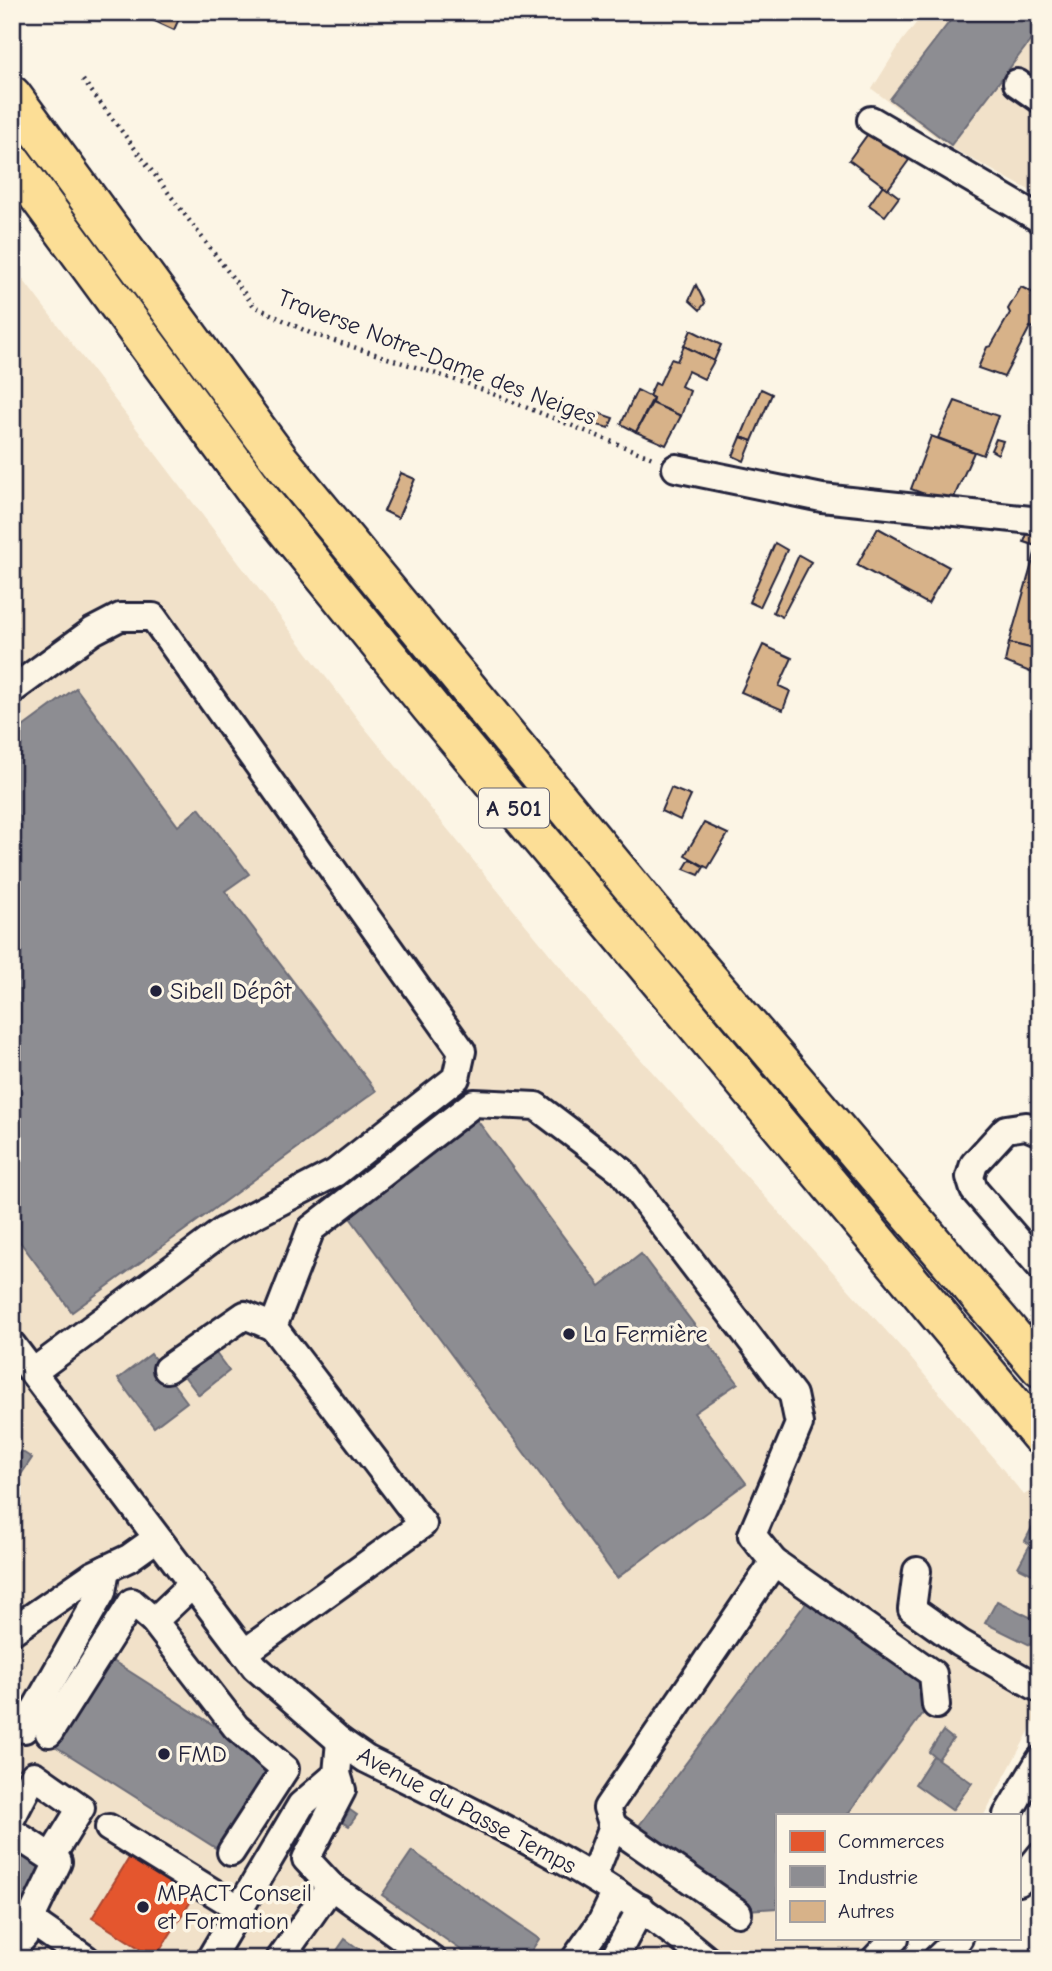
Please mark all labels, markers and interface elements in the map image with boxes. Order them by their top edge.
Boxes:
street label: Traverse Notre-Dame des Neiges [274,283,600,431]
road number: A 501 [479,788,549,828]
place label: Sibell Dépôt [170,977,292,1005]
marker: Sibell Dépôt [148,983,164,999]
place label: La Fermière [583,1320,707,1348]
marker: La Fermière [561,1326,577,1342]
place label: FMD [178,1740,227,1768]
street label: Avenue du Passe Temps [353,1740,581,1880]
marker: FMD [156,1746,172,1762]
legend [776,1814,1020,1940]
text: Commerces [838,1829,944,1853]
text: Industrie [838,1865,918,1889]
place label: MPACT Conseil et Formation [157,1879,312,1935]
marker: MPACT Conseil et Formation [135,1899,151,1915]
text: Autres [838,1899,894,1923]

